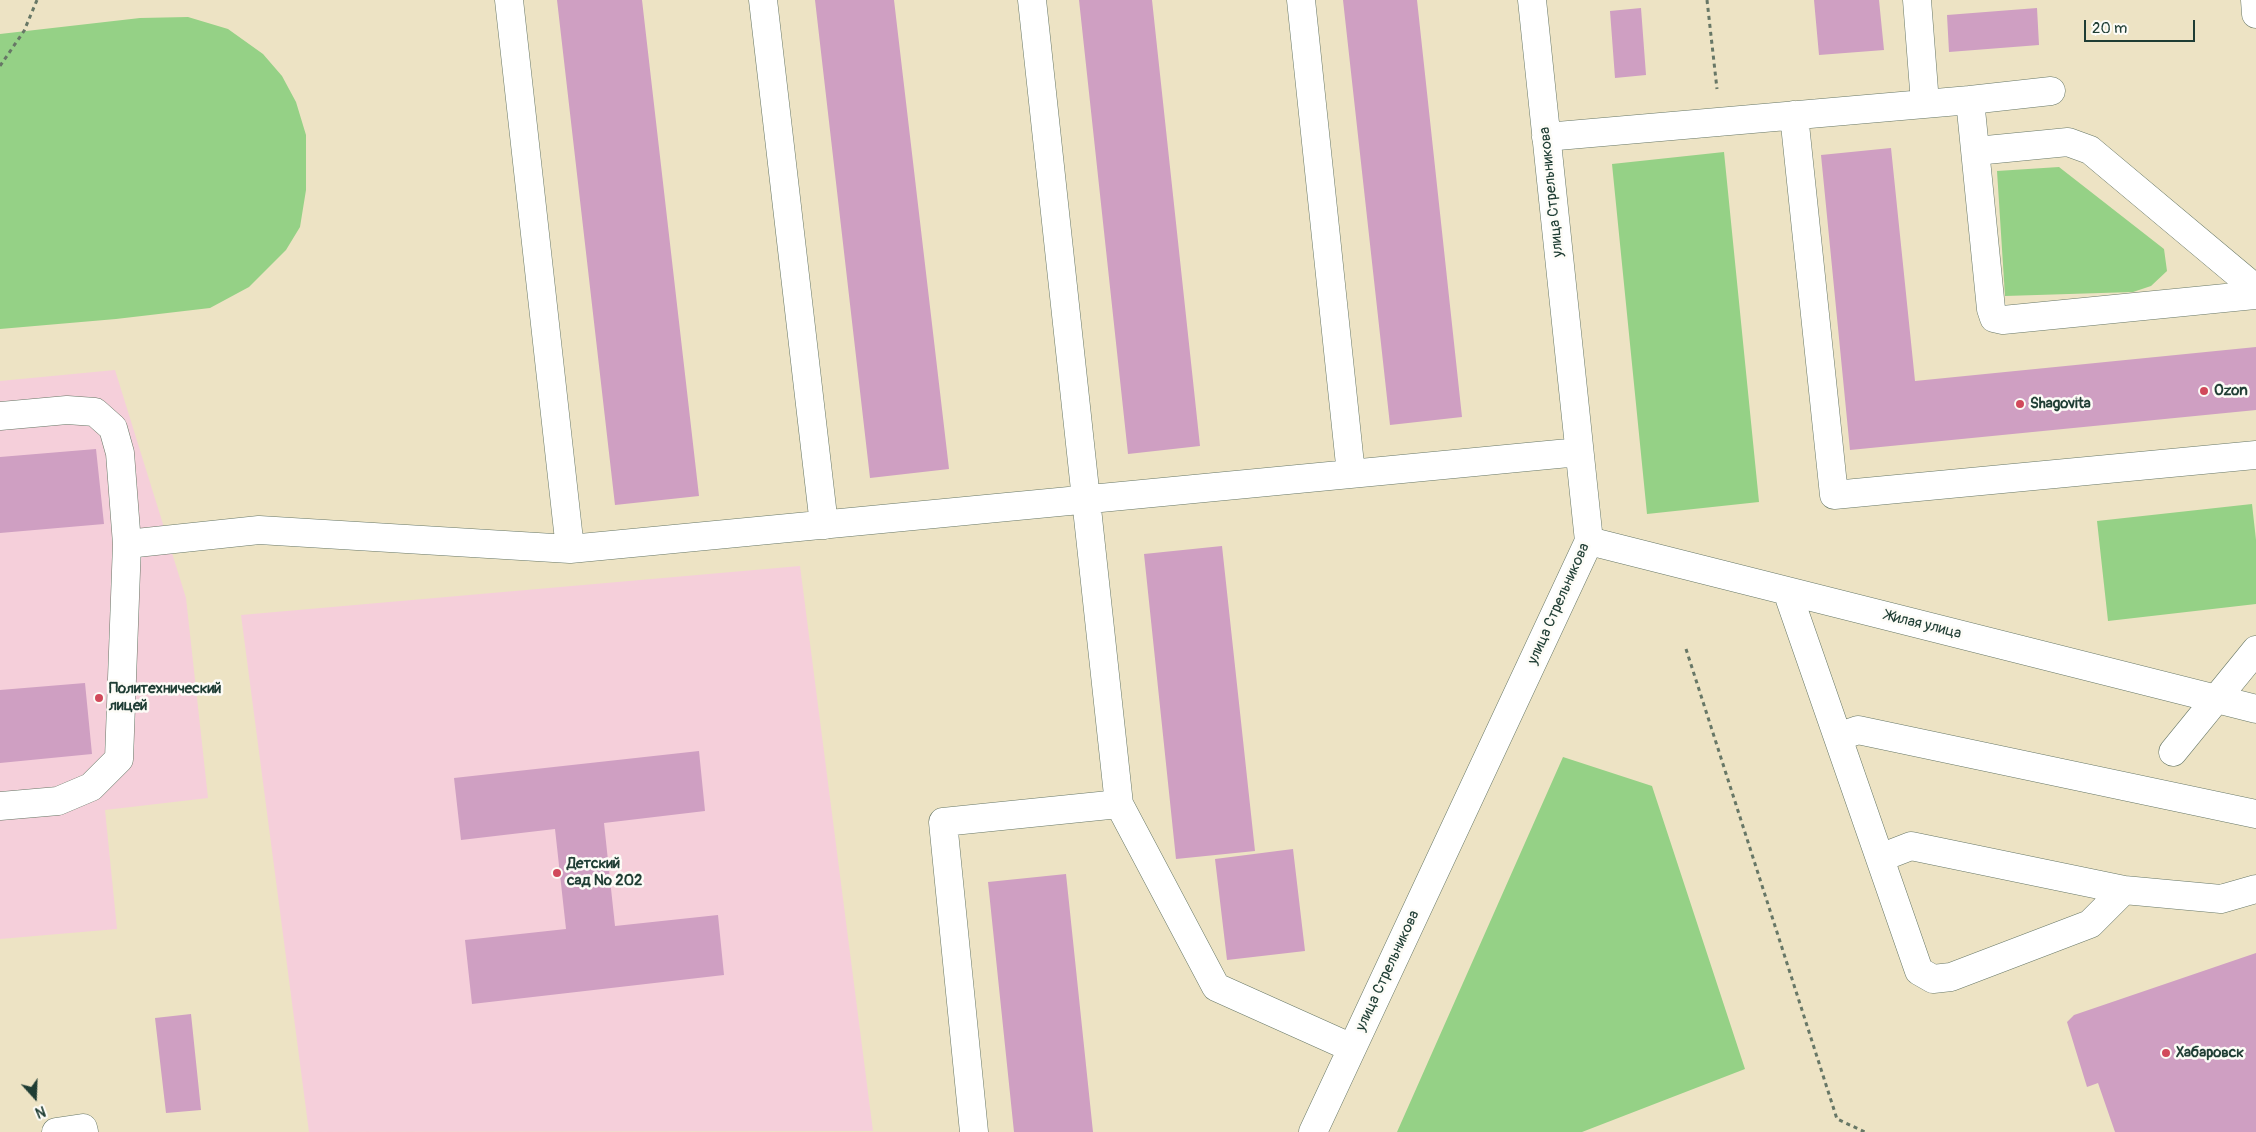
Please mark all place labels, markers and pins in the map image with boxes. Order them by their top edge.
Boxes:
place label: Ozon [2214,382,2248,400]
marker: Ozon [2198,385,2210,397]
place label: Shagovita [2030,395,2091,413]
marker: Shagovita [2014,398,2026,410]
place label: Политехнический лицей [109,680,221,715]
marker: Политехнический лицей [93,692,105,704]
place label: Детский сад № 202 [567,855,642,890]
marker: Детский сад № 202 [551,867,563,879]
place label: Хабаровск [2176,1044,2244,1062]
marker: Хабаровск [2160,1047,2172,1059]

